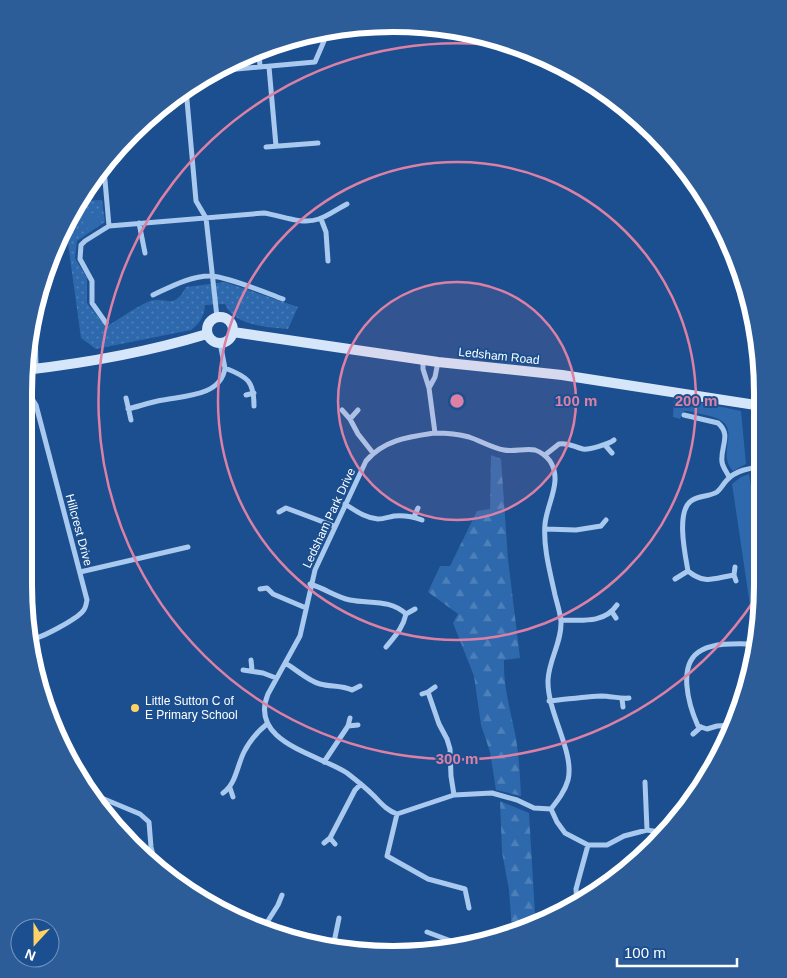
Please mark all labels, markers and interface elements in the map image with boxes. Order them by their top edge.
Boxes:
street label: Ledsham Road [458,345,540,367]
centre of rings [448,392,466,410]
text: 100 m [555,392,597,409]
text: 200 m [675,392,717,409]
street label: Ledsham Park Drive [300,465,358,570]
street label: Hillcrest Drive [63,492,95,568]
place label: Little Sutton C of E Primary School [145,694,238,722]
marker: Little Sutton C of E Primary School [129,702,141,714]
text: 300 m [436,750,478,767]
north arrow [10,918,60,968]
scale bar [617,936,737,968]
text: 100 m [624,944,666,961]
text: N [23,946,38,964]

